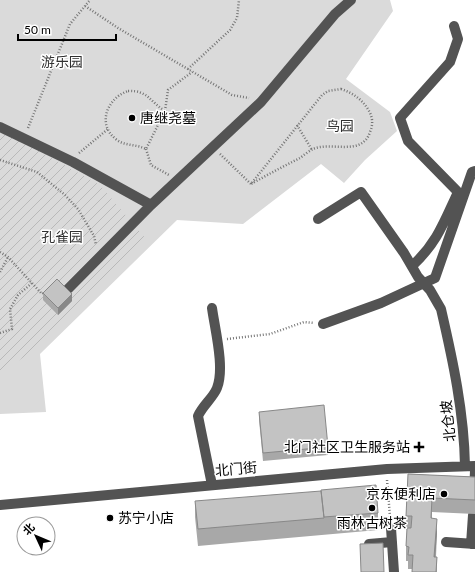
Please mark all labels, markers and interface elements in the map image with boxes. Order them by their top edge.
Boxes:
scale bar [18,16,116,42]
text: 50 m [24,22,51,37]
park label: 游乐园 [41,53,83,70]
place label: 唐继尧墓 [140,109,196,126]
marker: 唐继尧墓 [127,113,137,123]
park label: 鸟园 [326,117,354,134]
park label: 孔雀园 [41,228,83,245]
street label: 北仓坡 [437,399,458,443]
place label: 北门社区卫生服务站 [284,438,410,455]
marker: 北门社区卫生服务站 [413,441,425,453]
street label: 北门街 [214,458,258,479]
place label: 京东便利店 [366,485,436,502]
marker: 京东便利店 [439,489,449,499]
marker: 雨林古树茶 [367,503,377,513]
place label: 苏宁小店 [118,509,174,526]
marker: 苏宁小店 [105,513,115,523]
place label: 雨林古树茶 [337,514,407,531]
north arrow [16,516,56,556]
text: 北 [20,520,37,537]

